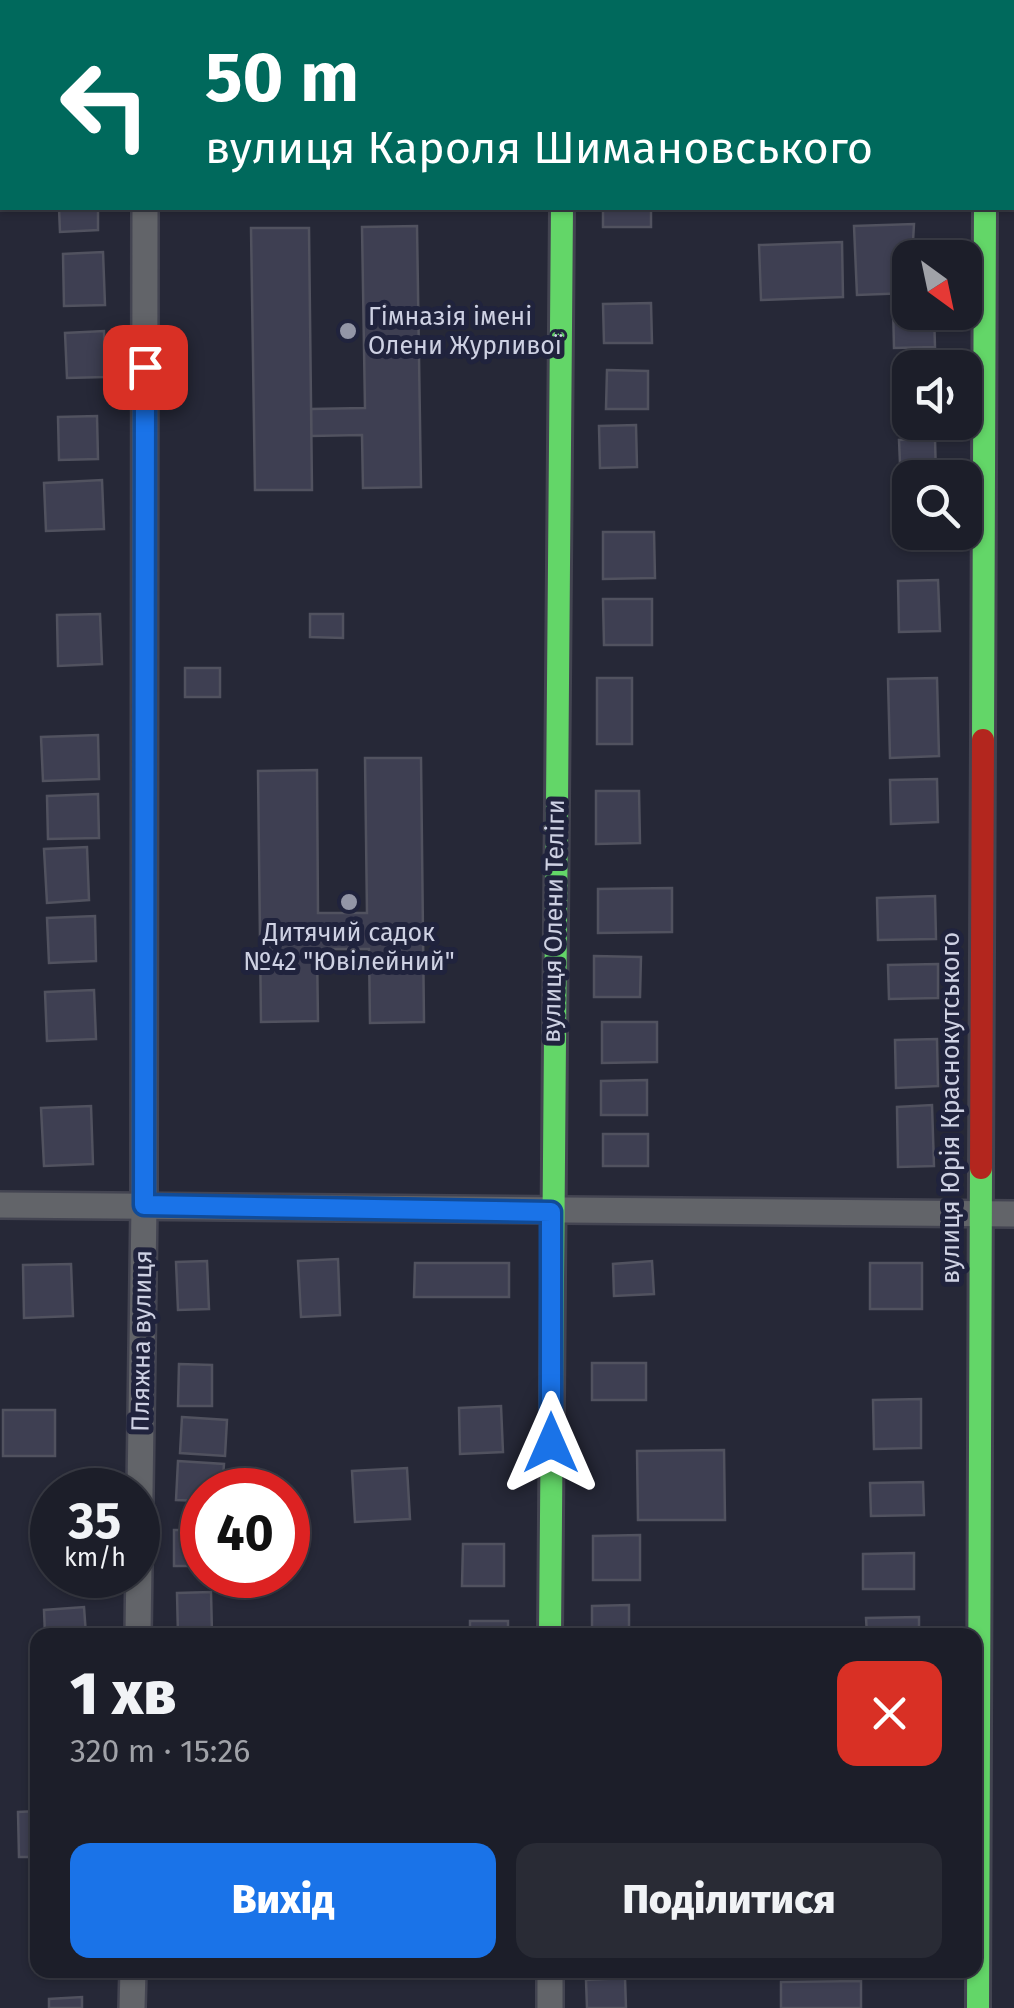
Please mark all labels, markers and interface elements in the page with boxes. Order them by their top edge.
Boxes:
text: 50 m [205,36,359,120]
icon: left [40,40,170,170]
text: вулиця Кароля Шимановського [205,121,873,175]
north arrow [892,240,982,330]
map controls [892,240,982,550]
place label: Гімназія імені Олени Журливої [368,302,563,361]
marker: Гімназія імені Олени Журливої [337,320,359,342]
pin [103,325,188,410]
icon: arrive [118,340,173,395]
button: sound [892,350,982,440]
button: search [892,460,982,550]
street label: вулиця Олени Теліги [537,799,571,1043]
marker: Дитячий садок №42 "Ювілейний" [338,891,360,913]
place label: Дитячий садок №42 "Ювілейний" [243,918,455,977]
street label: вулиця Юрія Краснокутського [936,932,966,1284]
street label: Пляжна вулиця [125,1250,159,1432]
position arrow [499,1391,603,1495]
speed limit sign: 40 [180,1468,310,1598]
text: 35 [69,1491,121,1551]
text: km/h [64,1543,126,1573]
text: 1 хв [70,1658,177,1730]
button: close [837,1661,942,1766]
text: 320 m · 15:26 [70,1732,250,1770]
button: Вихід [70,1843,496,1958]
button: Поділитися [516,1843,942,1958]

